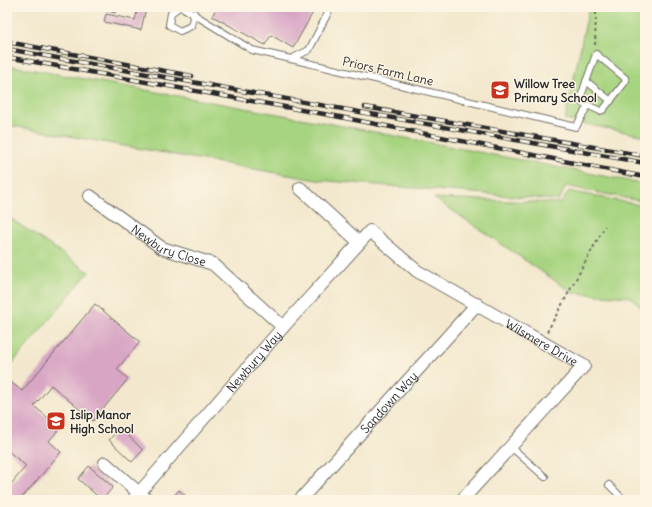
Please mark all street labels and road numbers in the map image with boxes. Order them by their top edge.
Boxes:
street label: Priors Farm Lane [341,53,435,89]
street label: Newbury Close [129,221,208,269]
street label: Wilsmere Drive [503,316,581,369]
street label: Newbury Way [223,327,284,395]
street label: Sandown Way [357,368,420,436]

